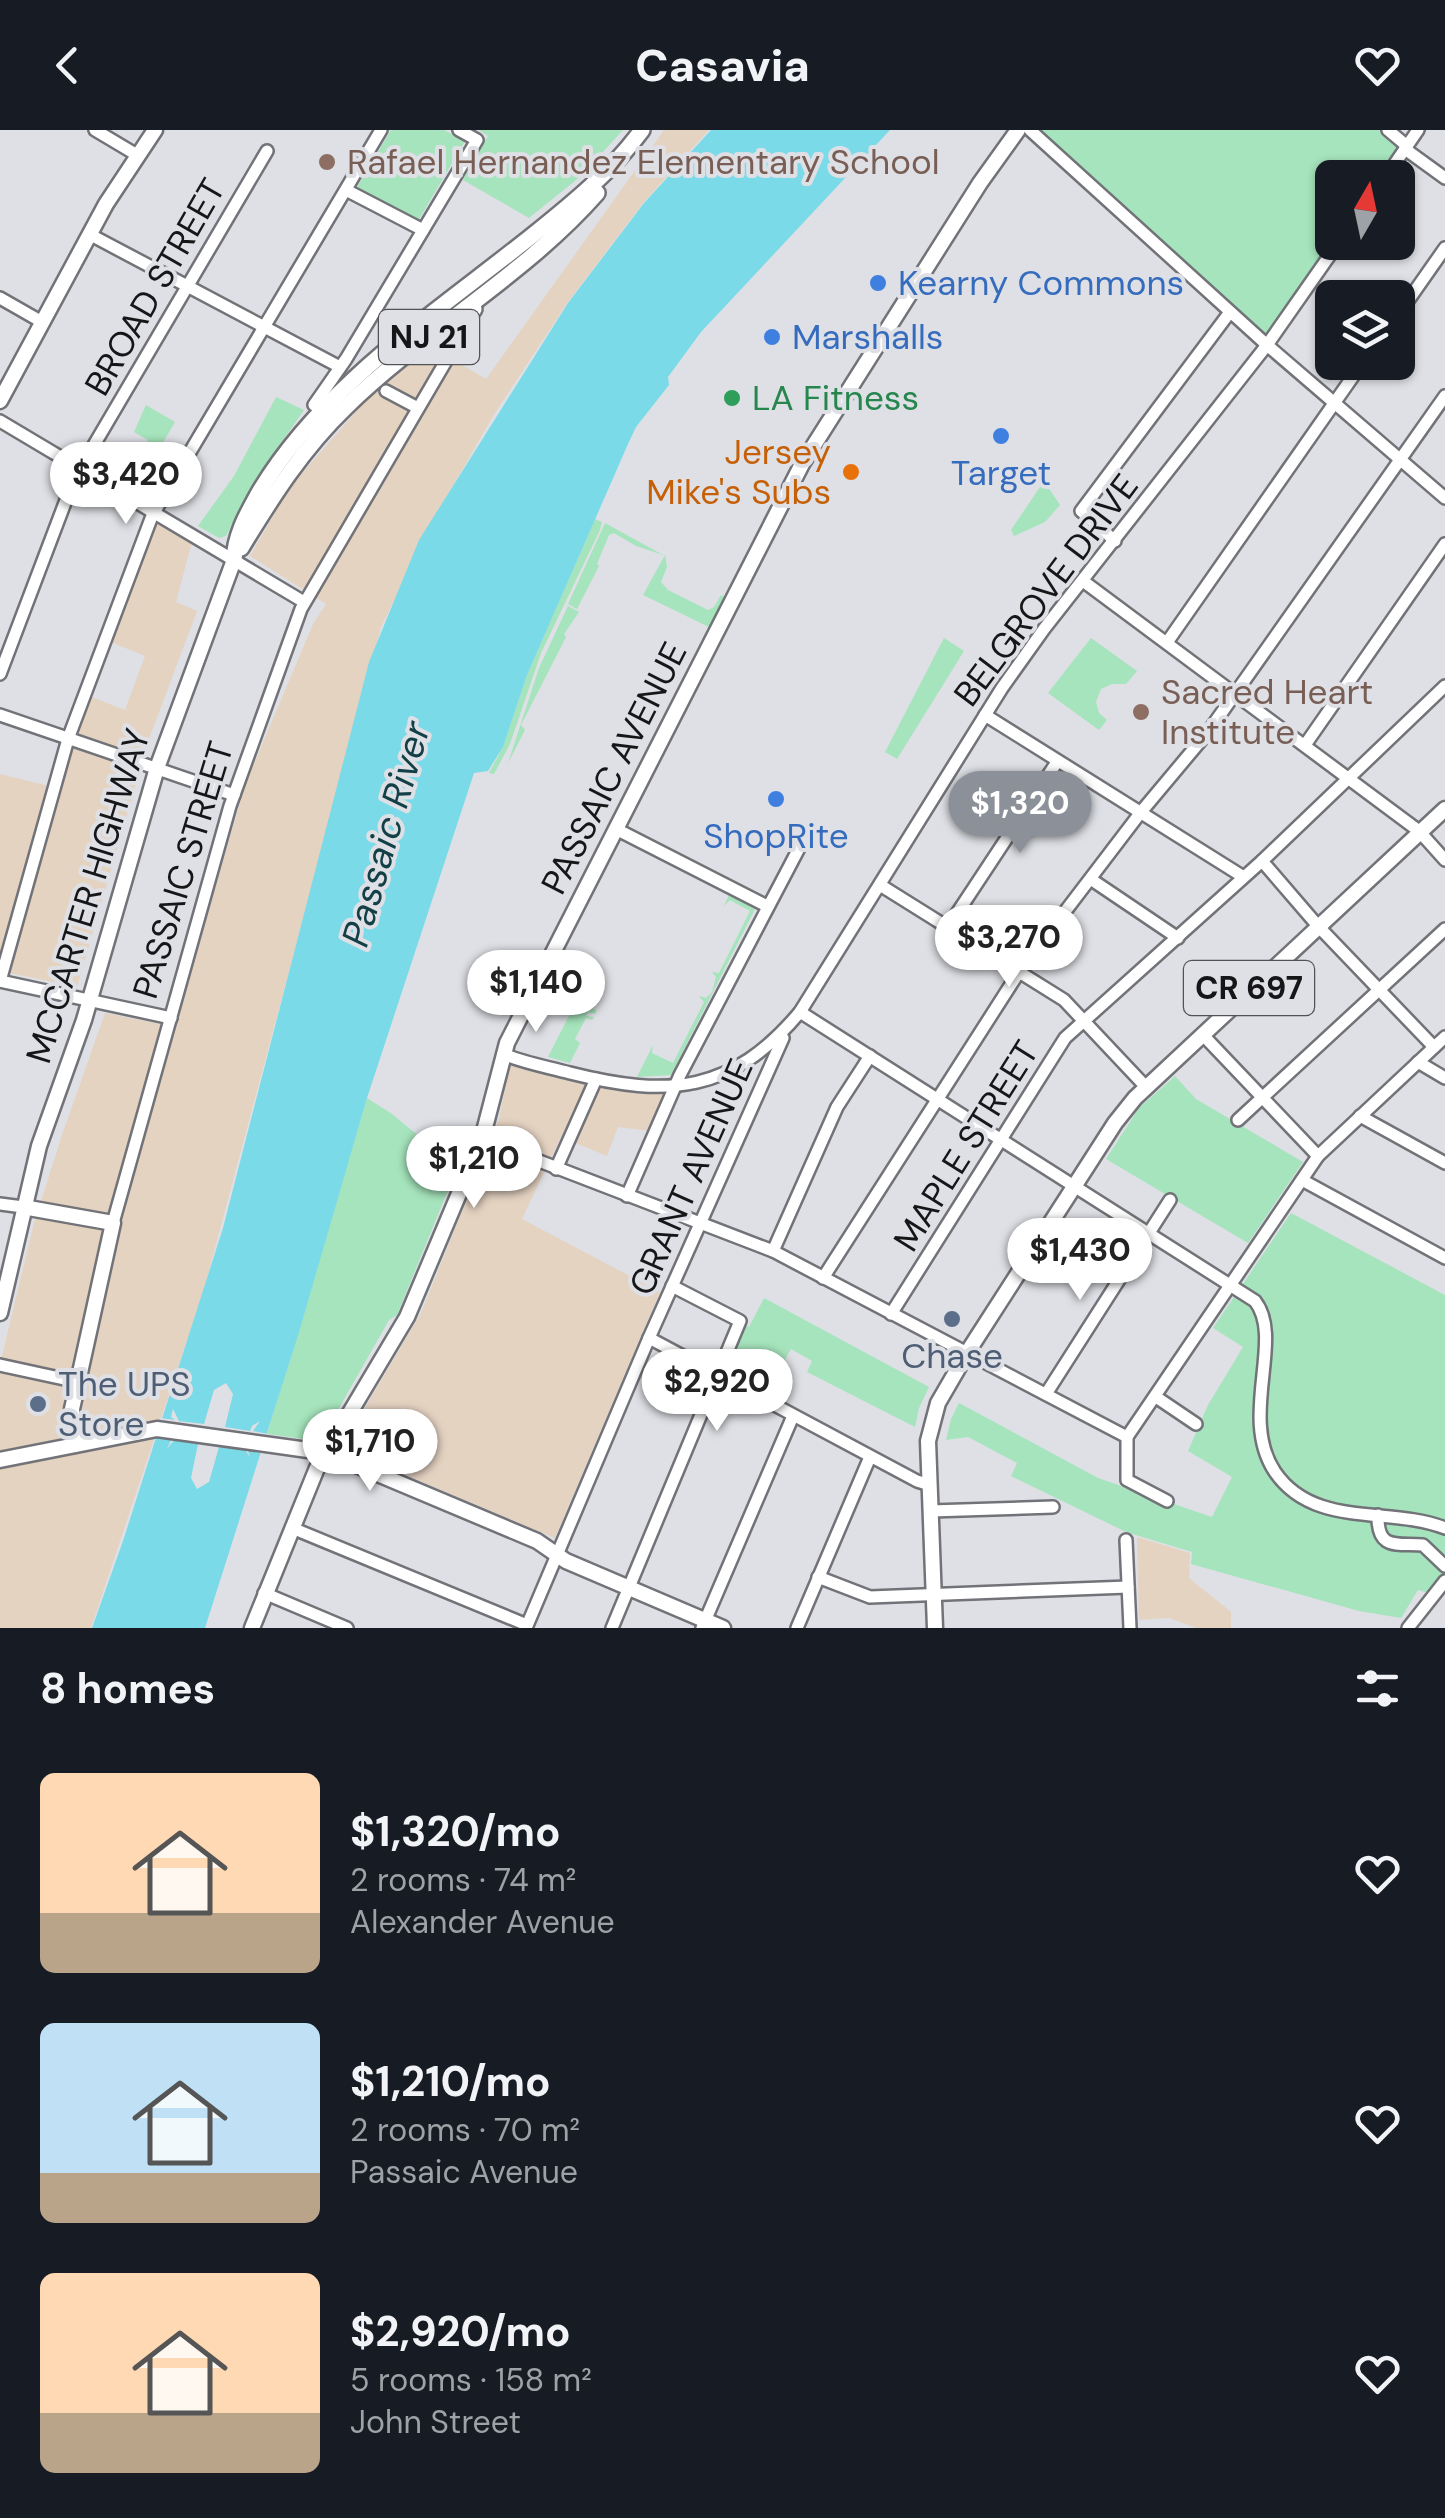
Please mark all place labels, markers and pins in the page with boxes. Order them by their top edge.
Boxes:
place label: Rafael Hernandez Elementary School [347,139,939,185]
marker: Rafael Hernandez Elementary School [316,151,338,173]
place label: Kearny Commons [898,260,1184,306]
marker: Kearny Commons [867,272,889,294]
place label: Marshalls [792,314,943,360]
marker: Marshalls [761,326,783,348]
place label: LA Fitness [752,375,919,421]
marker: LA Fitness [721,387,743,409]
marker: Target [990,425,1012,447]
place label: Jersey Mike's Subs [646,429,831,515]
pin: $3,420 [45,442,207,527]
place label: Target [951,450,1051,496]
marker: Jersey Mike's Subs [840,461,862,483]
place label: Sacred Heart Institute [1161,669,1373,755]
marker: Sacred Heart Institute [1130,701,1152,723]
pin: $1,320 [939,771,1101,856]
marker: ShopRite [765,788,787,810]
place label: ShopRite [703,813,849,859]
pin: $3,270 [928,905,1090,990]
pin: $1,140 [455,950,617,1035]
pin: $1,210 [393,1126,555,1211]
pin: $1,430 [999,1218,1161,1303]
marker: Chase [941,1308,963,1330]
place label: Chase [901,1333,1003,1379]
pin: $2,920 [636,1349,798,1434]
place label: The UPS Store [58,1361,190,1447]
marker: The UPS Store [27,1393,49,1415]
pin: $1,710 [289,1409,451,1494]

